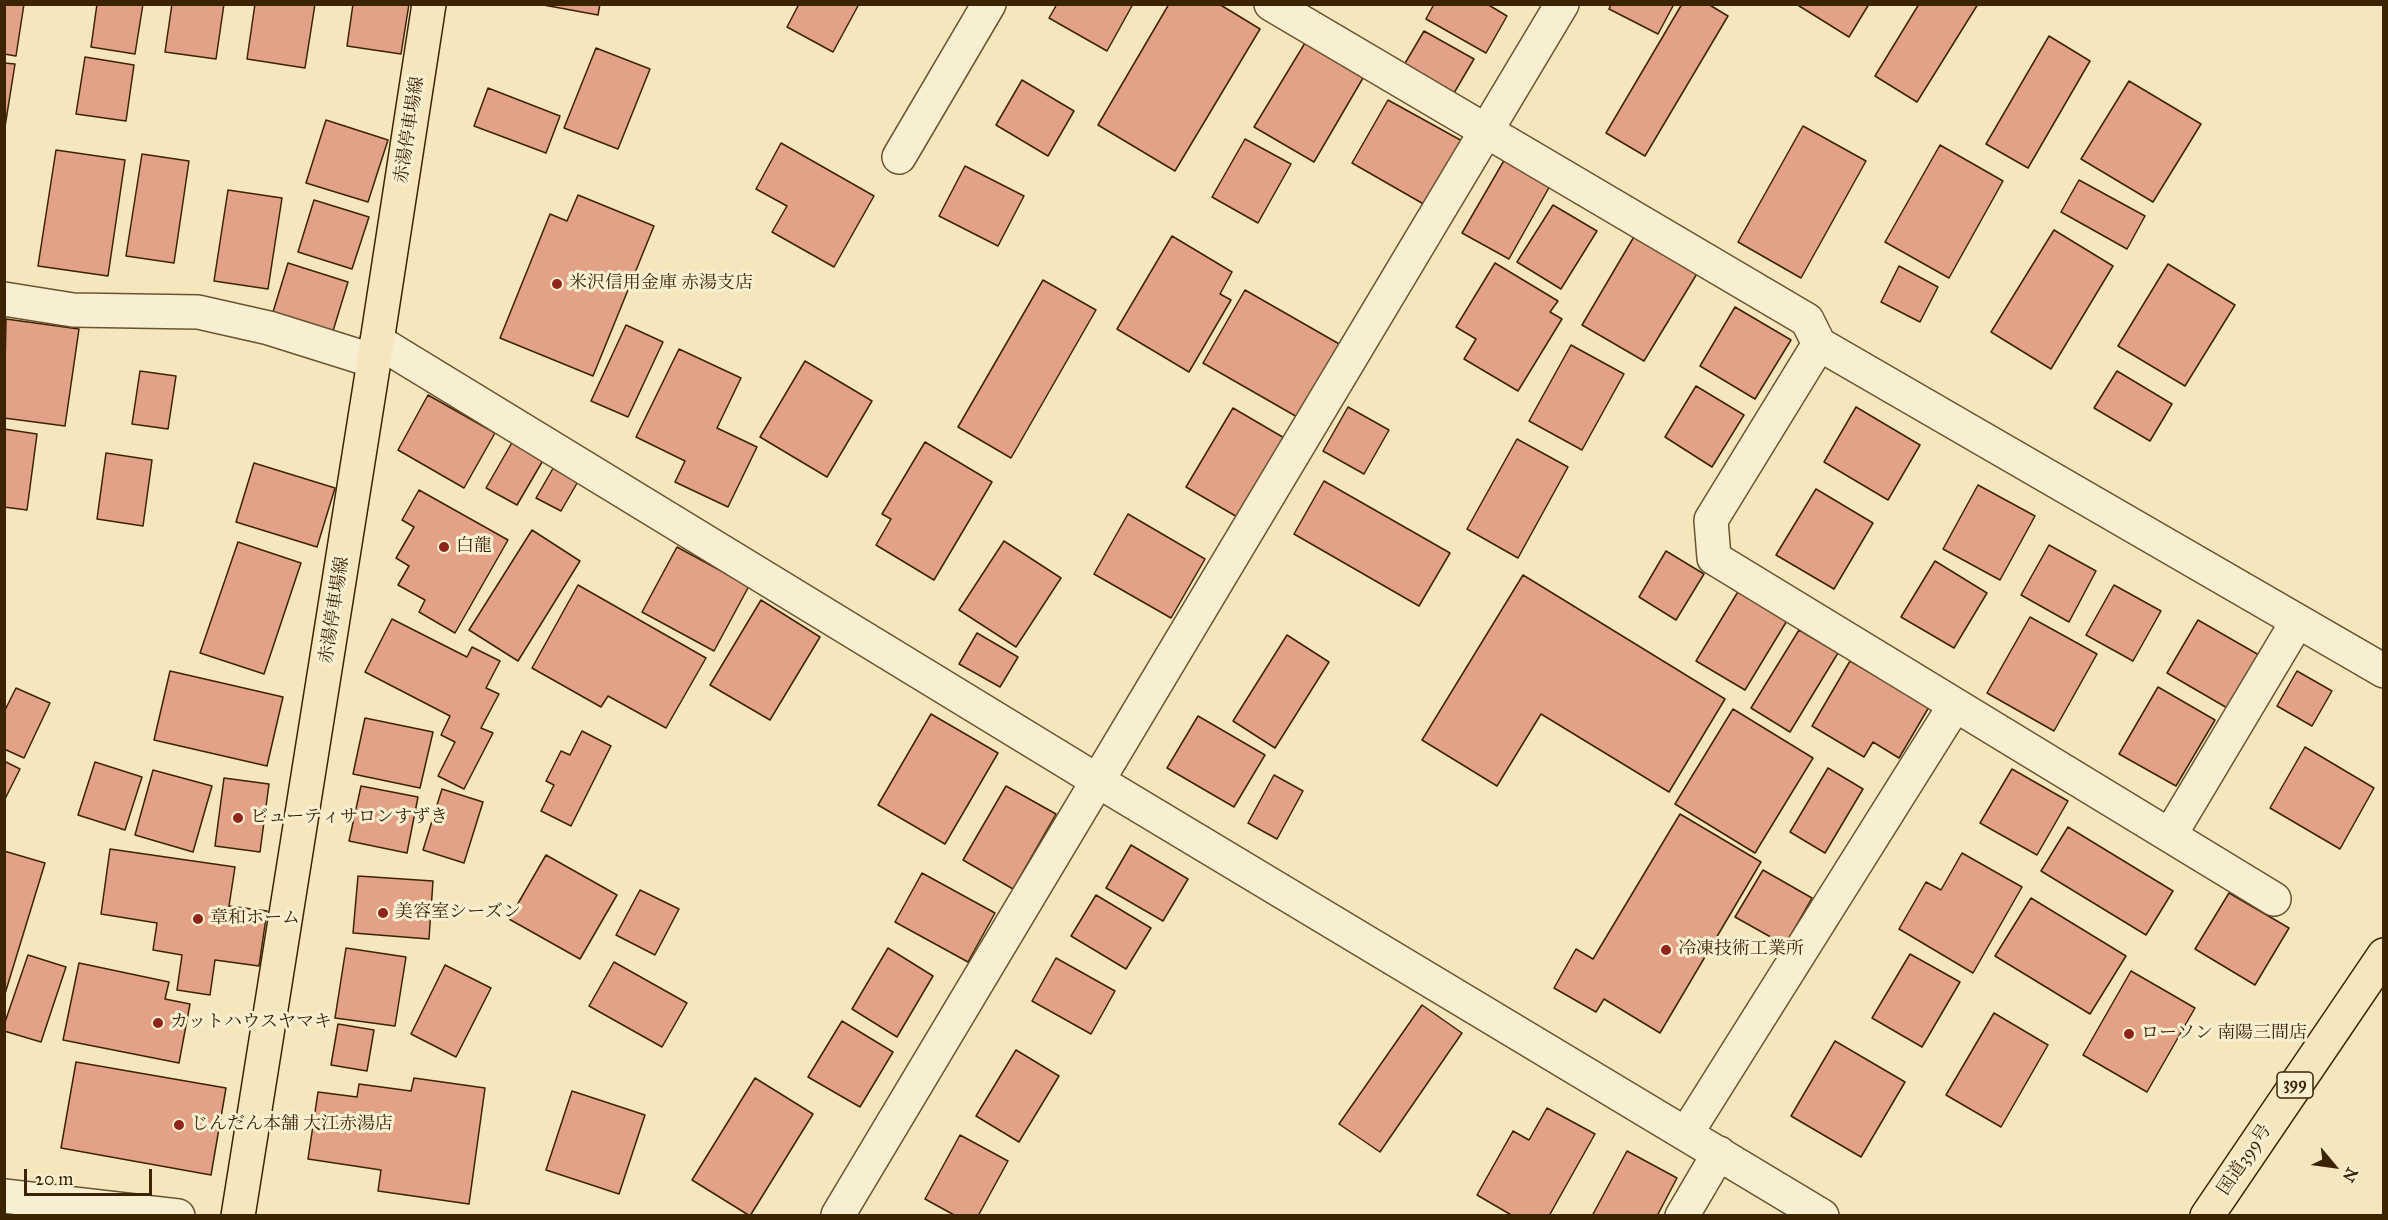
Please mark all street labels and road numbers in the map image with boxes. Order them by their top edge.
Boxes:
street label: 赤湯停車場線 [391,75,429,185]
street label: 赤湯停車場線 [316,555,354,665]
road number: 399 [2277,1072,2313,1098]
street label: 国道399号 [2214,1121,2276,1199]

